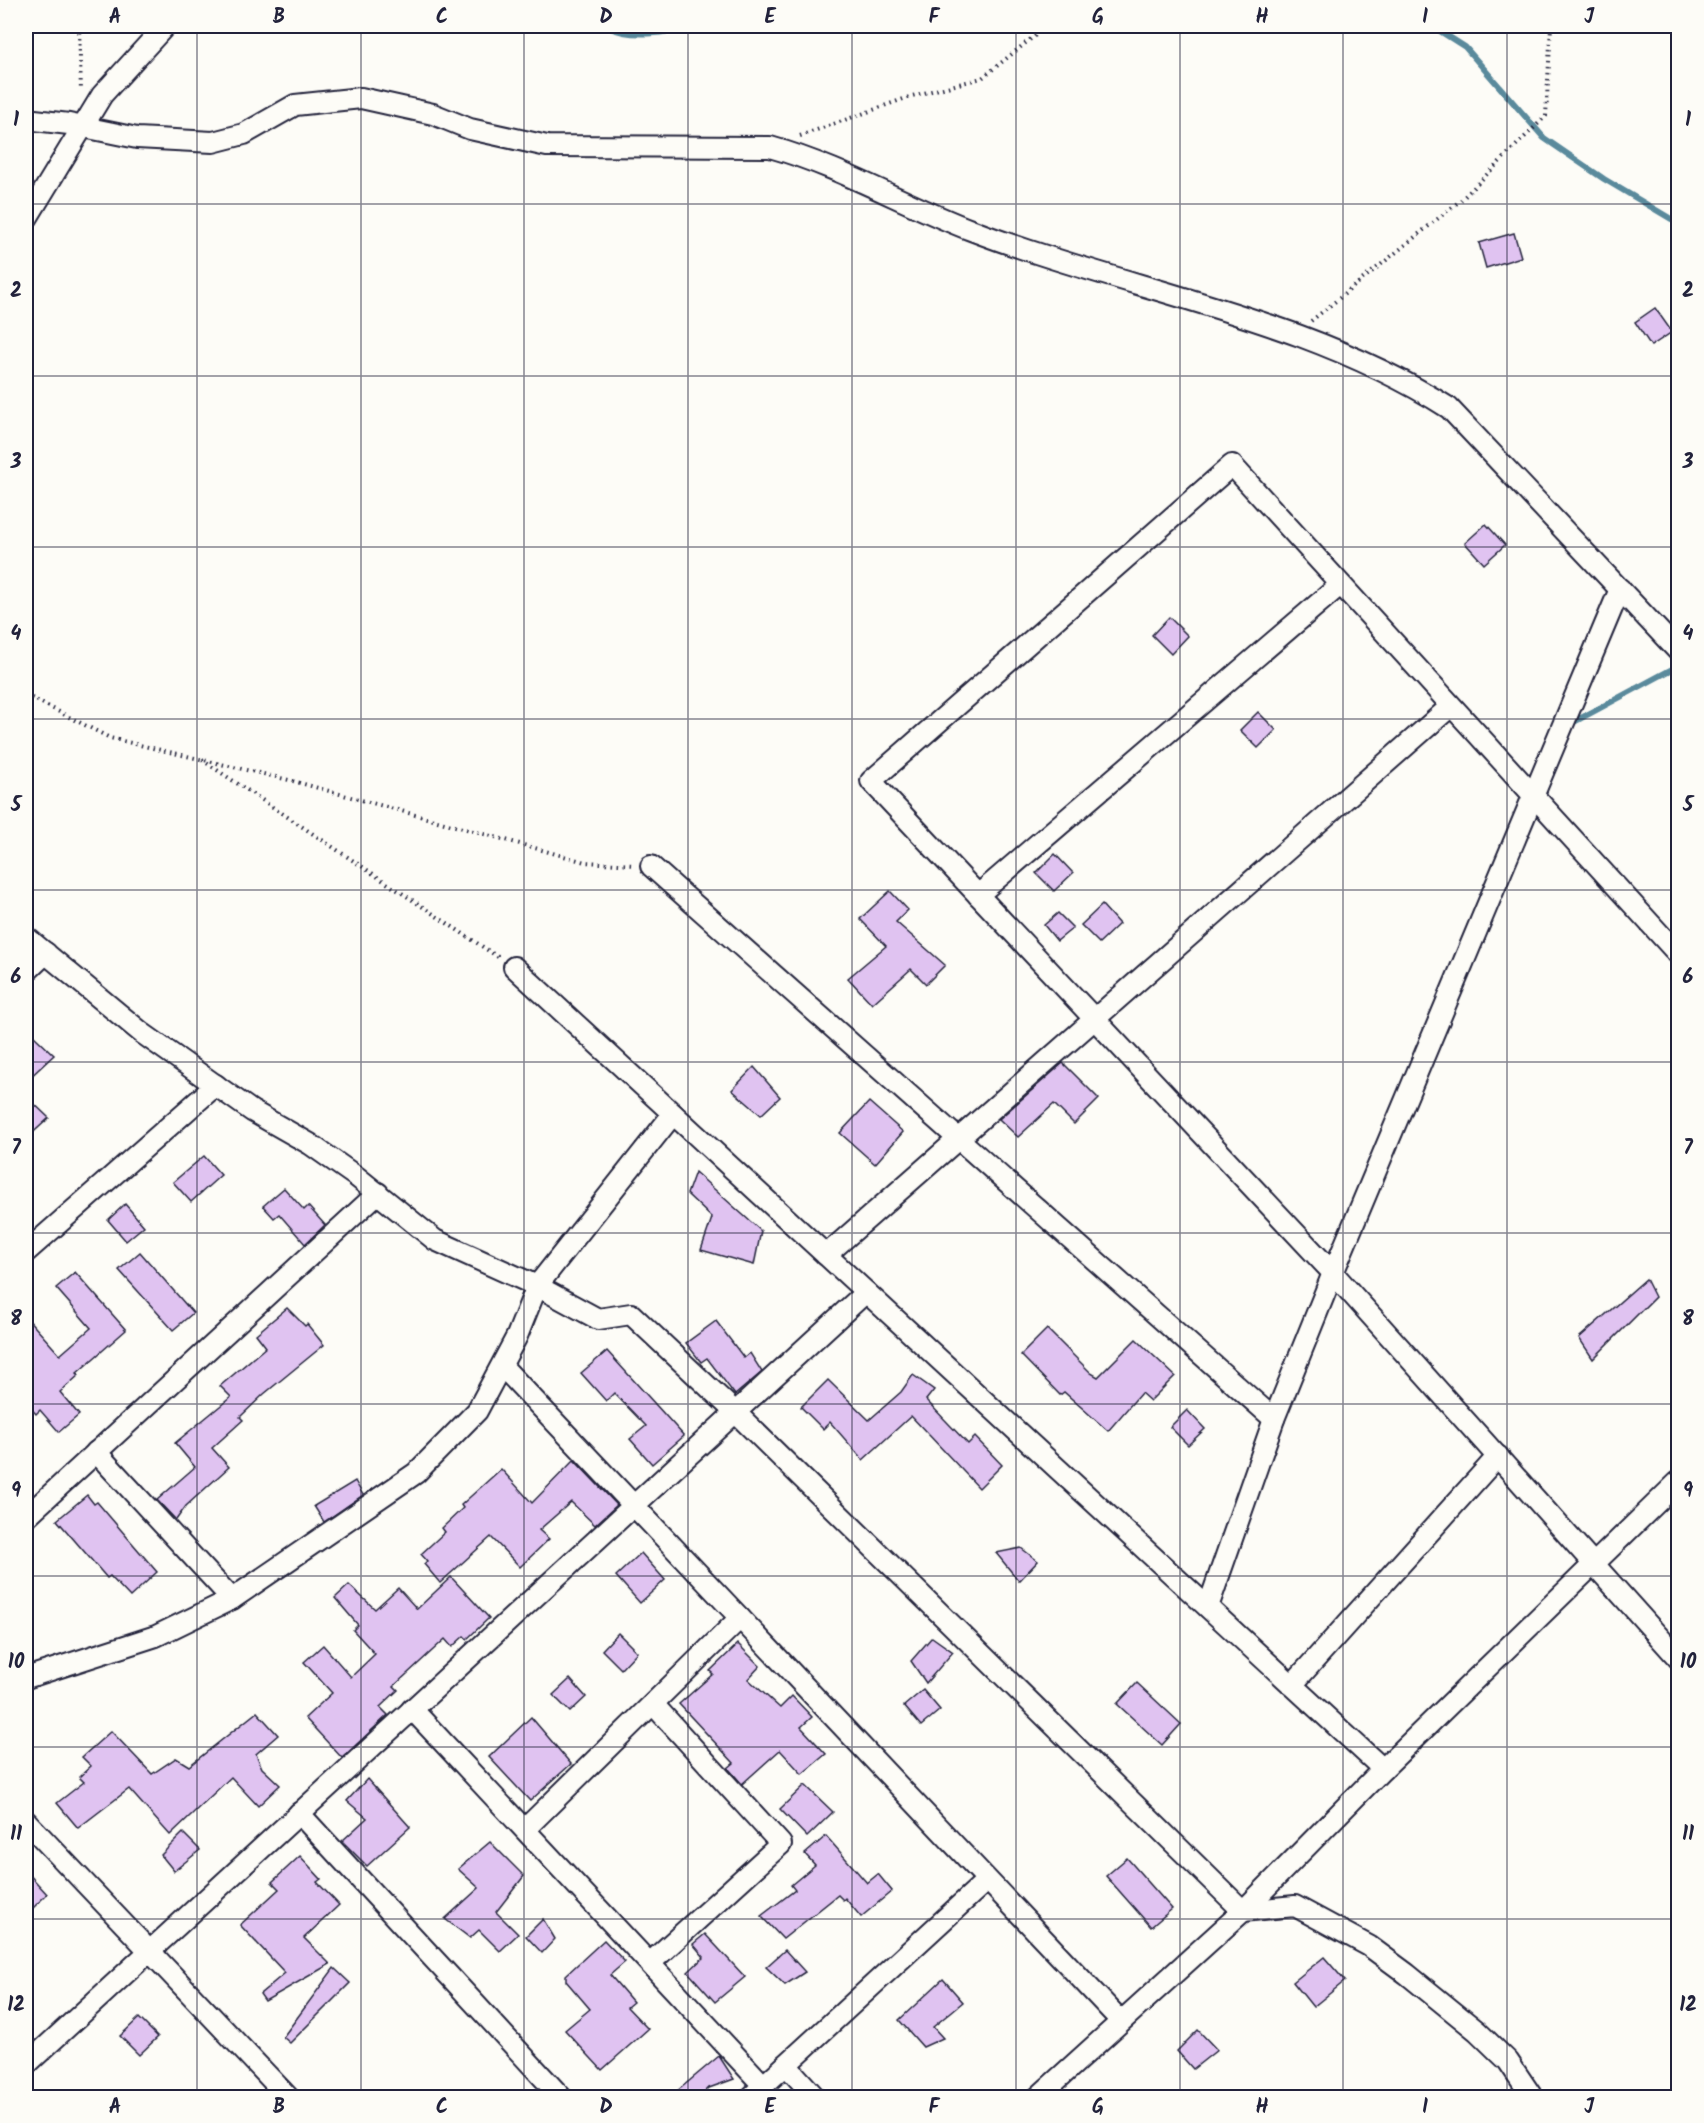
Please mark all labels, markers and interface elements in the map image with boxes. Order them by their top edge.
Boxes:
text: A [109,2,121,34]
text: B [273,2,285,34]
text: C [436,2,448,34]
text: D [599,2,613,34]
text: E [764,2,776,34]
text: F [929,2,941,34]
text: G [1092,2,1104,34]
text: H [1255,2,1269,34]
text: I [1422,2,1428,34]
text: J [1584,2,1595,34]
text: 1 [13,105,19,137]
text: 1 [1685,105,1691,137]
text: 2 [10,276,22,308]
text: 2 [1682,276,1694,308]
text: 3 [10,447,22,479]
text: 3 [1682,447,1694,479]
text: 4 [11,619,22,651]
text: 4 [1683,619,1694,651]
text: 5 [10,790,23,822]
text: 5 [1682,790,1695,822]
text: 6 [11,962,22,994]
text: 6 [1683,962,1694,994]
text: 7 [11,1133,21,1165]
text: 7 [1683,1133,1693,1165]
text: 8 [10,1304,22,1336]
text: 8 [1682,1304,1694,1336]
text: 9 [11,1476,21,1508]
text: 9 [1683,1476,1693,1508]
text: 10 [8,1647,25,1679]
text: 10 [1680,1647,1697,1679]
text: 11 [10,1819,22,1851]
text: 11 [1682,1819,1694,1851]
text: 12 [7,1990,25,2022]
text: 12 [1679,1990,1697,2022]
text: A [109,2092,121,2123]
text: B [273,2092,285,2123]
text: C [436,2092,448,2123]
text: D [599,2092,613,2123]
text: E [764,2092,776,2123]
text: F [929,2092,941,2123]
text: G [1092,2092,1104,2123]
text: H [1255,2092,1269,2123]
text: I [1422,2092,1428,2123]
text: J [1584,2092,1595,2123]

